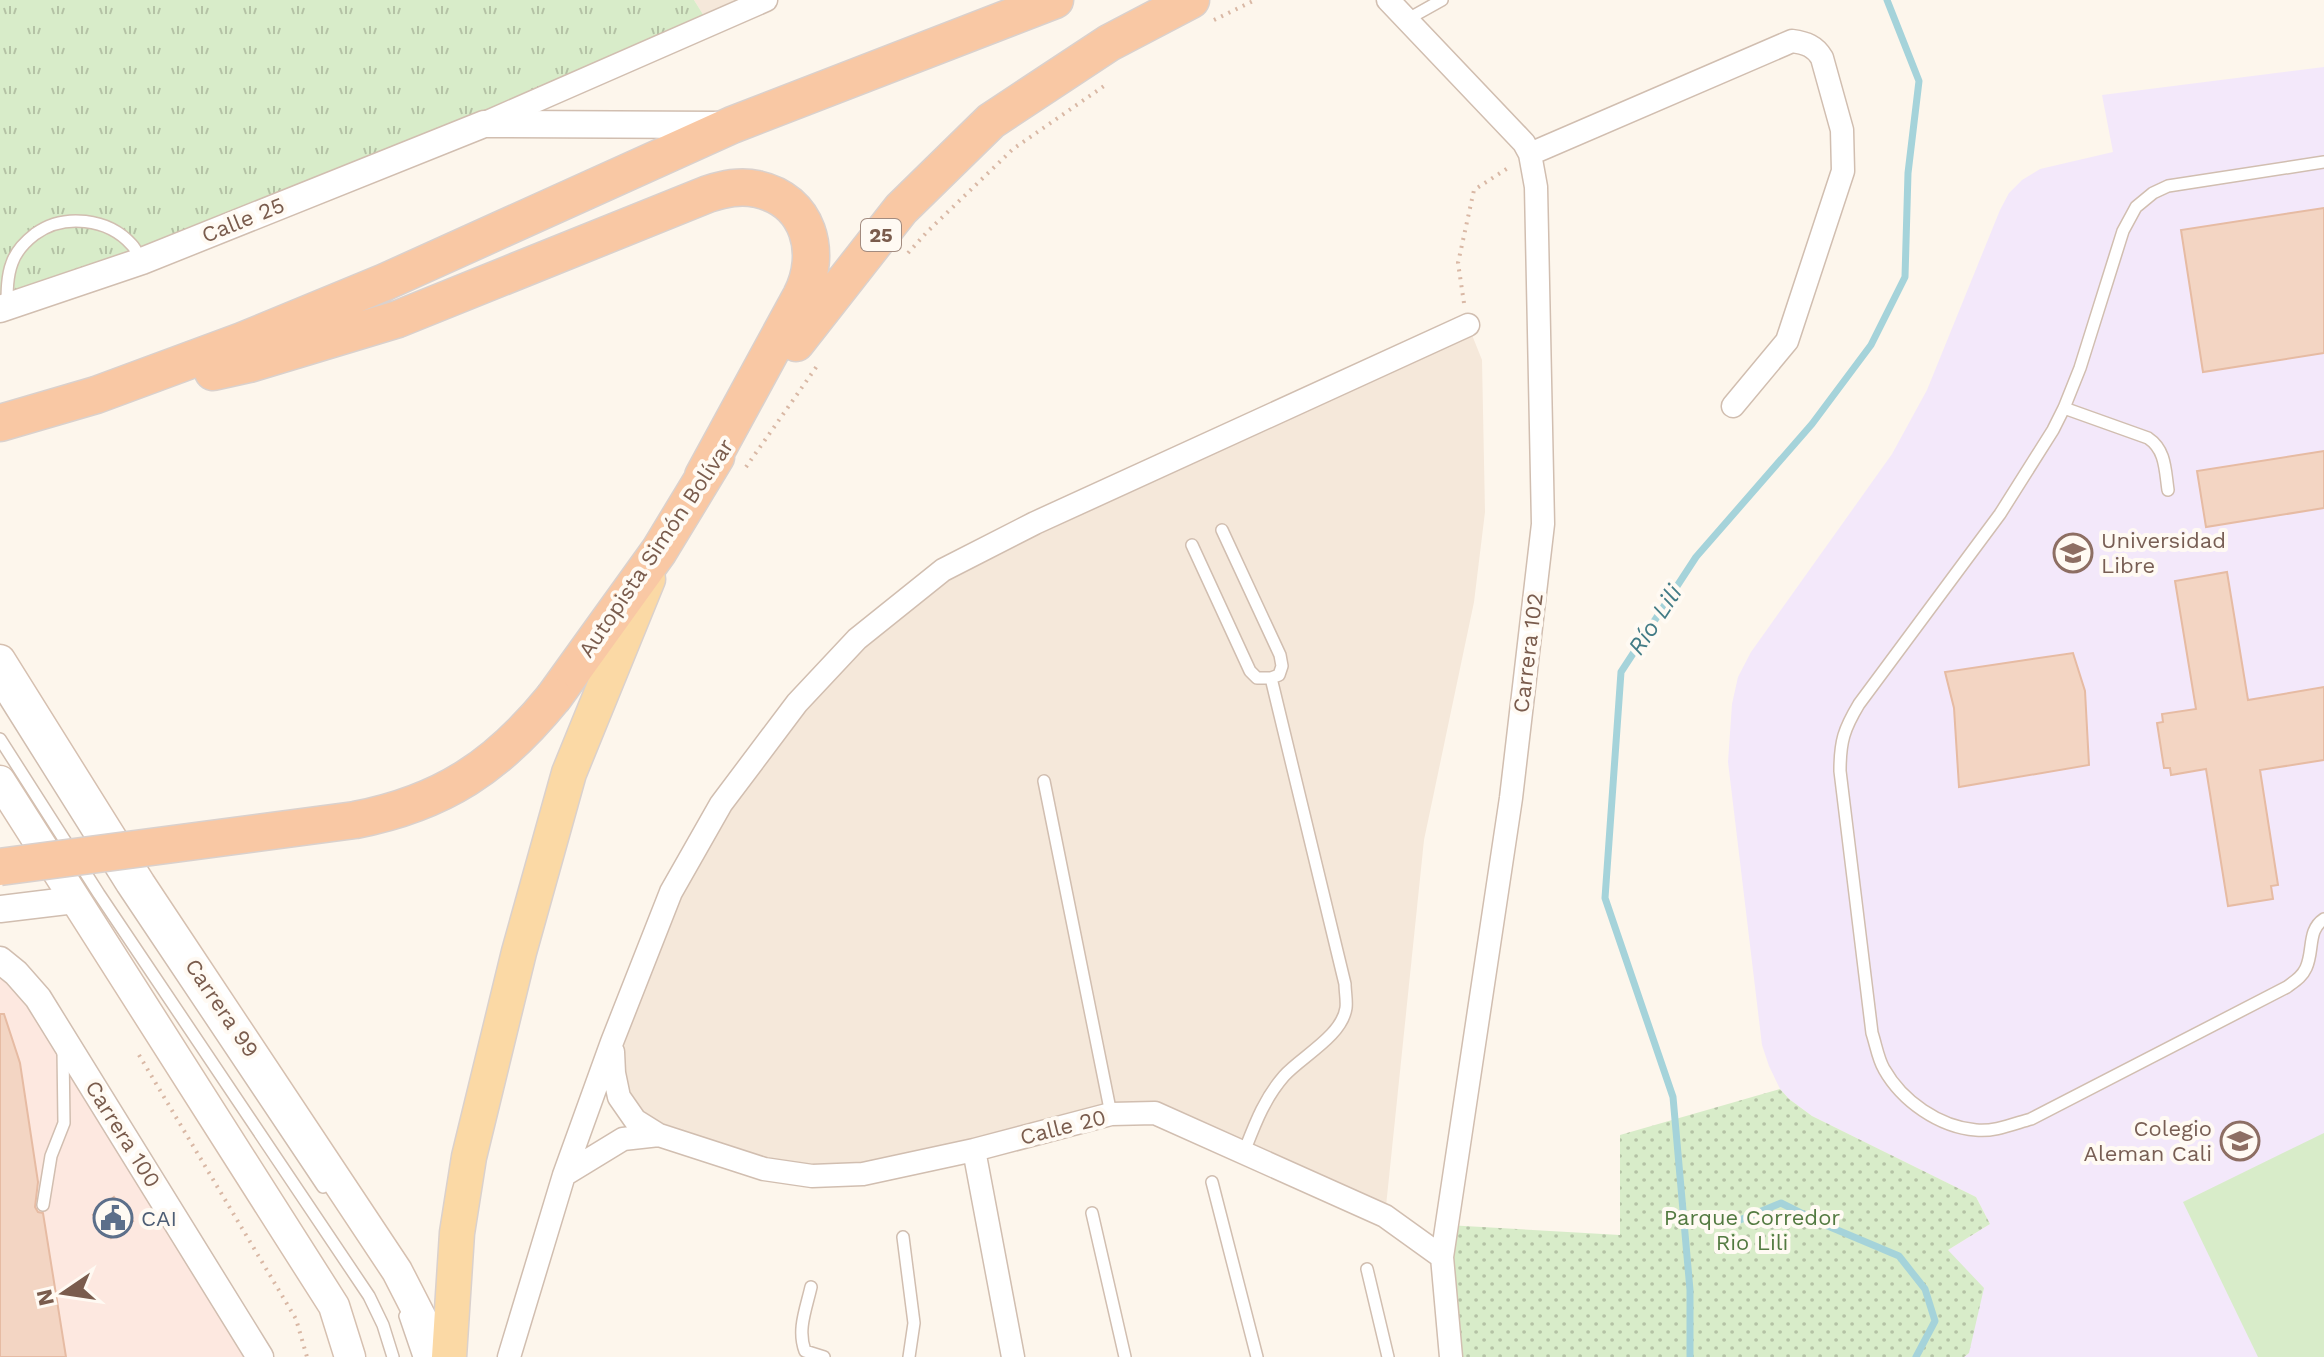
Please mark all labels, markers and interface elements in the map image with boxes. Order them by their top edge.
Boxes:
street label: Calle 25 [198,192,288,248]
road number: 25 [861,219,901,251]
street label: Autopista Simón Bolívar [573,434,739,662]
place label: Universidad Libre [2101,528,2226,578]
school or university icon: Universidad Libre [2052,532,2094,574]
water label: Río Lili [1622,579,1688,660]
street label: Carrera 102 [1508,592,1548,714]
street label: Carrera 99 [180,954,264,1062]
street label: Carrera 100 [80,1076,166,1192]
street label: Calle 20 [1017,1104,1109,1150]
place label: Colegio Aleman Cali [2083,1116,2212,1166]
school or university icon: Colegio Aleman Cali [2219,1120,2261,1162]
public building icon: CAI [92,1197,134,1239]
park label: Parque Corredor Rio Lili [1664,1205,1840,1255]
place label: CAI [141,1206,177,1231]
north arrow [24,1253,104,1333]
text: N [31,1287,59,1308]

